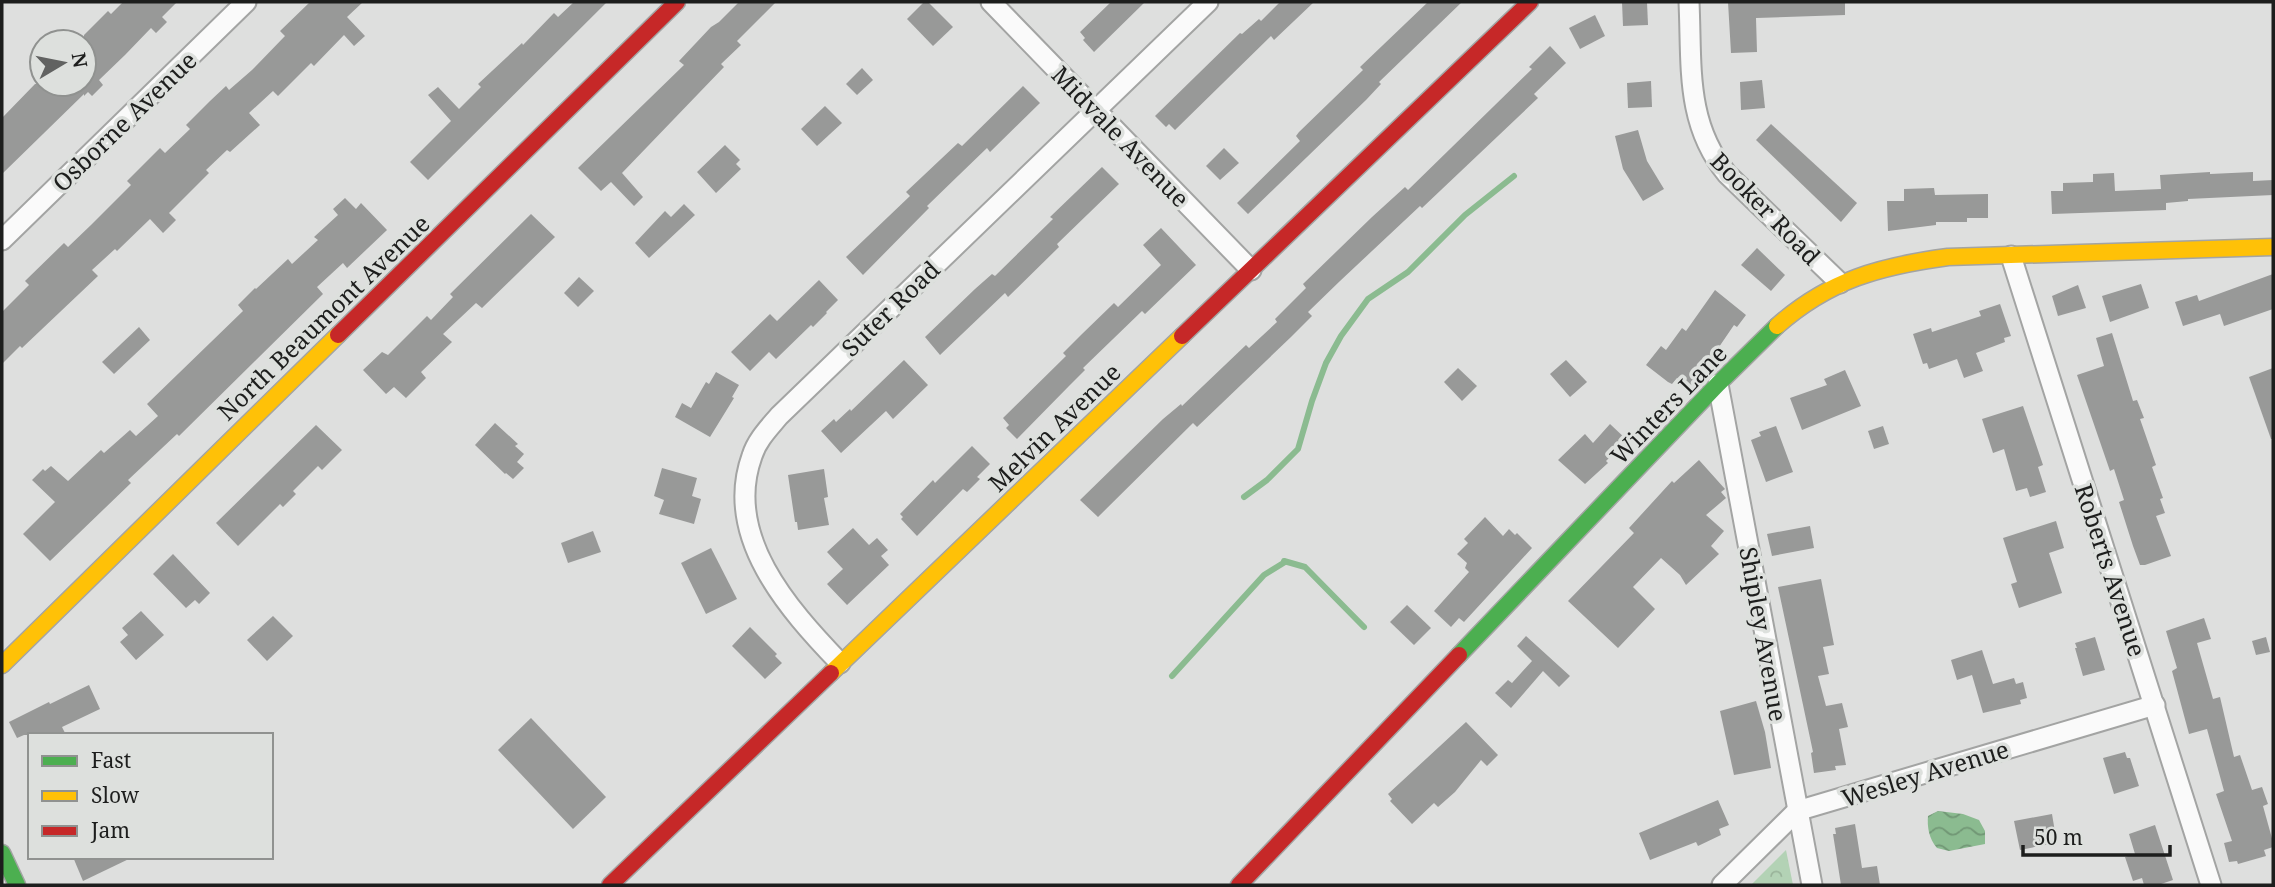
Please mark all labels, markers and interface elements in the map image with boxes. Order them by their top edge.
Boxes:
north arrow [28,28,98,98]
street label: Osborne Avenue [45,44,203,198]
text: N [66,50,94,70]
street label: Midvale Avenue [1045,58,1197,214]
street label: Booker Road [1704,144,1828,272]
street label: North Beaumont Avenue [210,207,436,427]
street label: Suter Road [834,253,947,363]
street label: Winters Lane [1602,337,1734,471]
street label: Melvin Avenue [981,355,1127,499]
street label: Roberts Avenue [2068,479,2154,661]
street label: Shipley Avenue [1732,544,1796,724]
street label: Wesley Avenue [1837,732,2013,814]
legend [28,733,273,859]
text: Fast [91,746,131,774]
text: Slow [91,781,140,809]
scale bar [2023,814,2170,858]
text: Jam [90,816,130,844]
text: 50 m [2034,823,2083,851]

